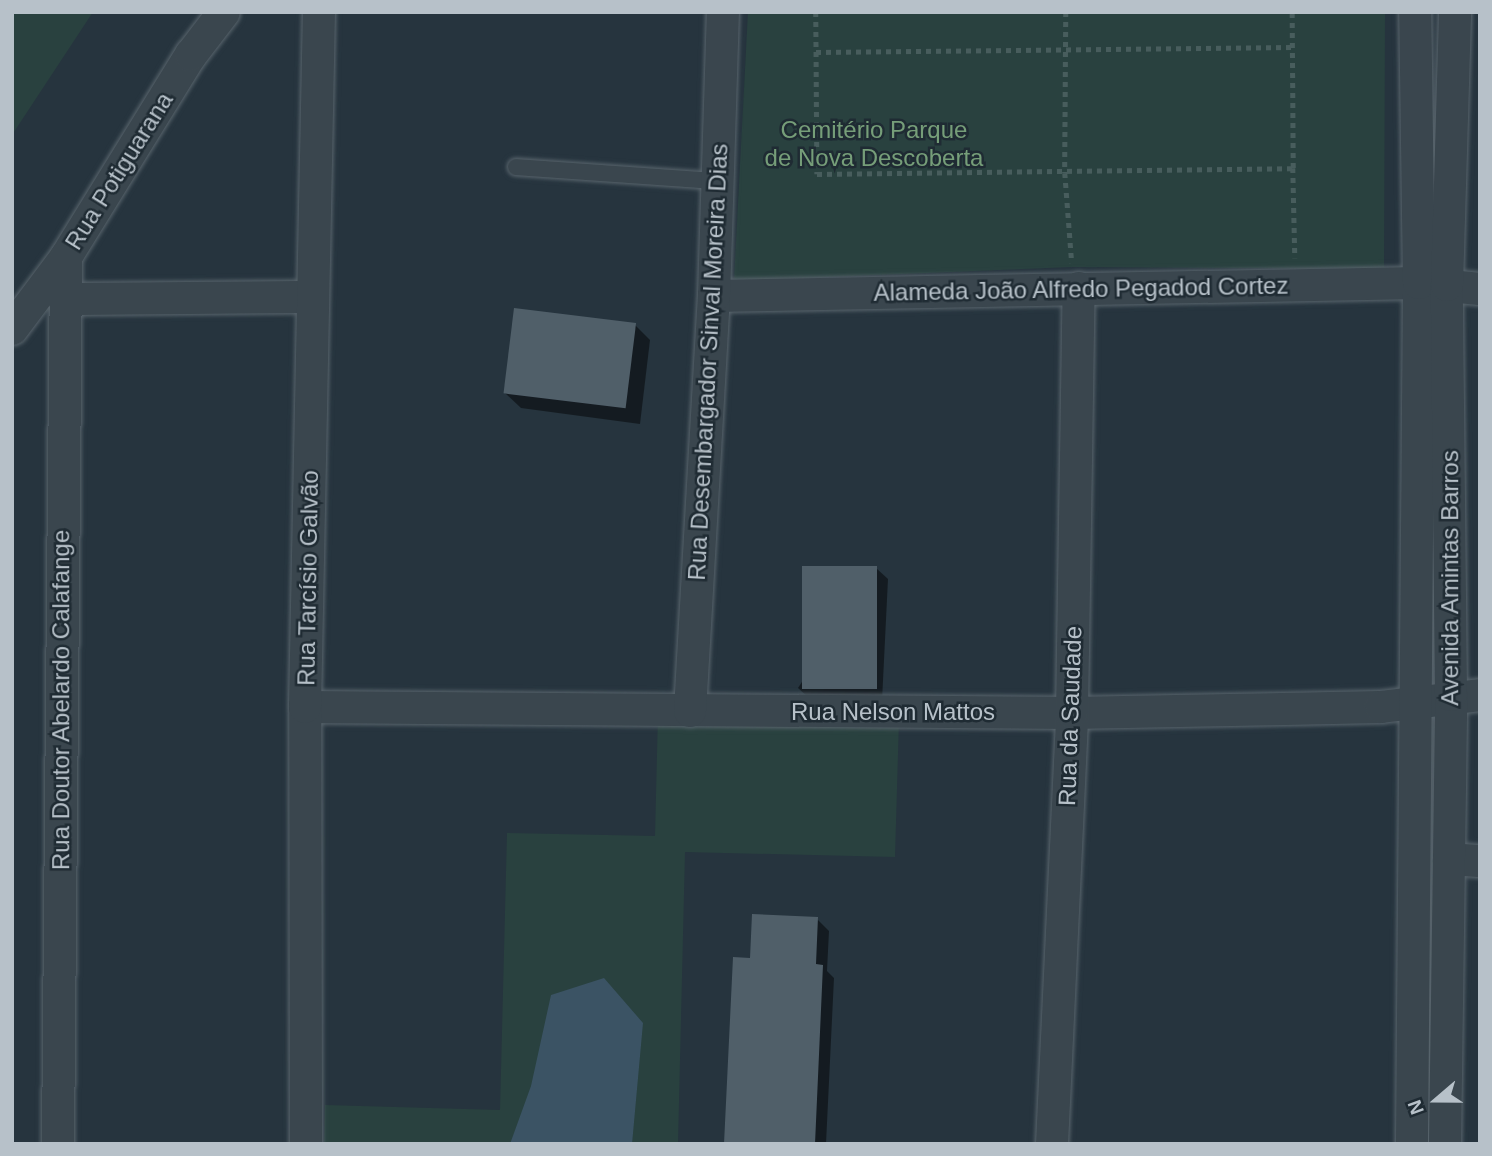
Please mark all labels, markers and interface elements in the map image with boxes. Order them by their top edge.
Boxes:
street label: Rua Potiguarana [59,87,179,255]
park label: Cemitério Parque de Nova Descoberta [765,116,983,172]
street label: Rua Desembargador Sinval Moreira Dias [682,143,734,581]
street label: Alameda João Alfredo Pegadod Cortez [873,271,1289,307]
street label: Avenida Amintas Barros [1436,449,1464,707]
street label: Rua Tarcísio Galvão [292,470,324,686]
street label: Rua Doutor Abelardo Calafange [47,529,75,871]
street label: Rua da Saudade [1052,625,1088,807]
street label: Rua Nelson Mattos [791,698,995,726]
north arrow [1401,1065,1471,1135]
text: N [1404,1097,1428,1117]

